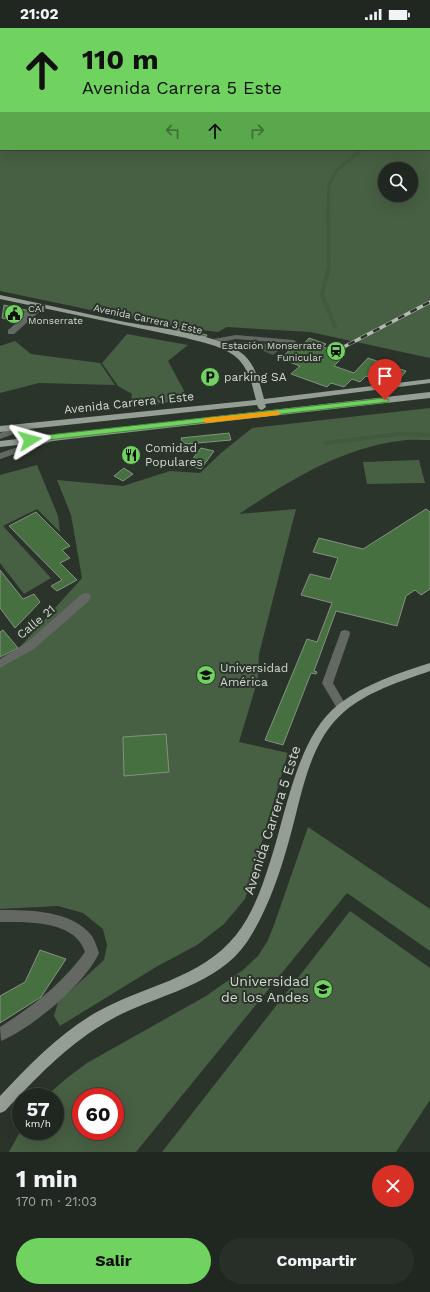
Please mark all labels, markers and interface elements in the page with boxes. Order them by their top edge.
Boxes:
text: 21:02 [20,5,59,23]
text: 110 m [82,43,159,76]
icon: ahead [16,44,68,96]
text: Avenida Carrera 5 Este [82,77,282,98]
icon: left [162,120,184,142]
icon: ahead [204,120,226,142]
icon: right [246,120,268,142]
map controls [378,162,418,202]
button: search [378,162,418,202]
street label: Avenida Carrera 3 Este [93,302,204,336]
public building icon: CAI Monserrate [3,303,25,325]
place label: CAI Monserrate [28,303,83,326]
place label: Estación Monserrate Funicular [222,340,322,363]
station icon: Estación Monserrate Funicular [325,340,347,362]
pin [368,359,402,400]
icon: arrive [374,365,396,387]
parking icon: parking SA [199,366,221,388]
place label: parking SA [224,370,287,384]
street label: Avenida Carrera 1 Este [63,389,195,417]
position arrow [9,419,51,461]
place label: Comidad Populares [145,441,203,469]
restaurant icon: Comidad Populares [120,444,142,466]
street label: Calle 21 [14,602,58,642]
place label: Universidad América [220,661,288,689]
school or university icon: Universidad América [195,664,217,686]
street label: Avenida Carrera 5 Este [240,744,304,896]
place label: Universidad de los Andes [221,973,309,1005]
school or university icon: Universidad de los Andes [312,978,334,1000]
speed limit sign: 60 [72,1088,124,1140]
text: 57 [26,1097,50,1121]
text: km/h [25,1118,51,1129]
text: 1 min [16,1165,78,1193]
button: close [372,1165,414,1207]
text: 170 m · 21:03 [16,1194,97,1209]
button: Salir [16,1238,211,1284]
button: Compartir [219,1238,414,1284]

